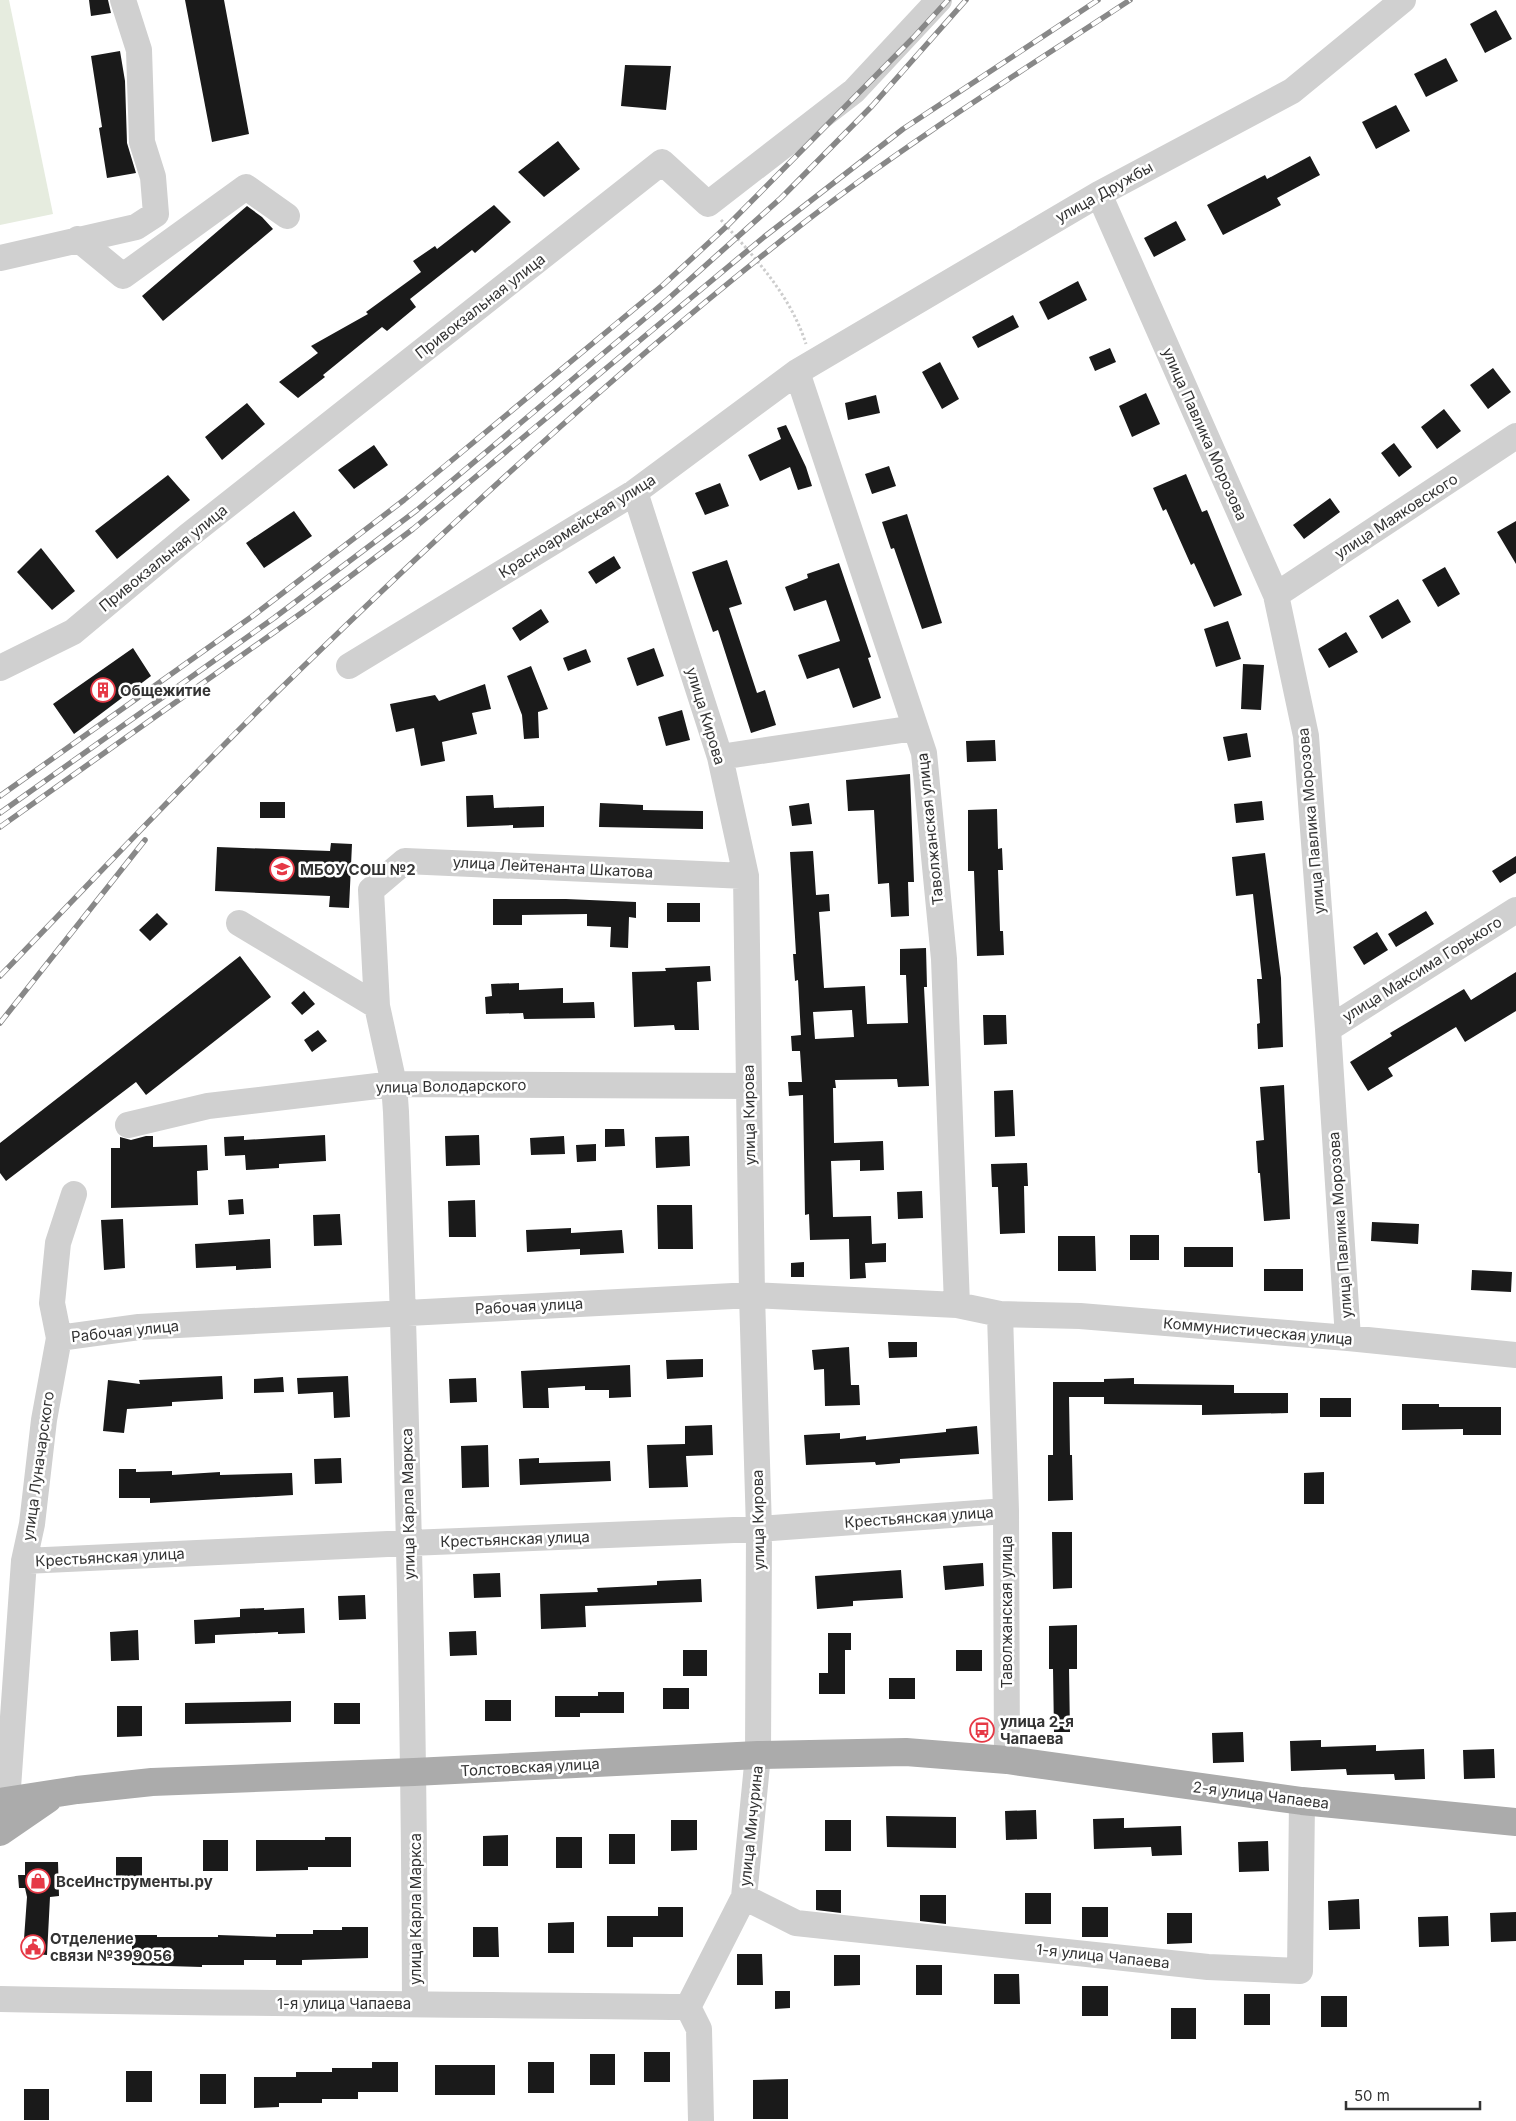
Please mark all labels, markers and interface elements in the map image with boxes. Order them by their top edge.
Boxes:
street label: улица Дружбы [1052,157,1156,227]
street label: Привокзальная улица [411,249,549,363]
street label: улица Павлика Морозова [1158,345,1252,523]
street label: улица Маяковского [1331,469,1461,563]
street label: Красноармейская улица [495,470,659,582]
street label: Привокзальная улица [95,500,231,616]
street label: улица Кирова [682,665,730,767]
building icon: Общежитие [90,677,116,703]
place label: Общежитие [120,681,211,700]
street label: улица Павлика Морозова [1293,727,1329,915]
street label: Таволжанская улица [913,752,947,906]
street label: улица Лейтенанта Шкатова [452,852,654,882]
school or university icon: МБОУ СОШ №2 [269,856,295,882]
place label: МБОУ СОШ №2 [300,860,416,879]
street label: улица Максима Горького [1339,912,1505,1026]
street label: улица Кирова [739,1064,759,1166]
street label: улица Володарского [375,1075,527,1097]
street label: улица Павлика Морозова [1324,1131,1356,1319]
street label: Рабочая улица [474,1294,584,1318]
street label: Коммунистическая улица [1162,1313,1354,1349]
street label: Рабочая улица [70,1316,180,1346]
street label: улица Луначарского [18,1390,58,1542]
street label: улица Карла Маркса [397,1428,419,1580]
street label: улица Кирова [748,1469,768,1571]
street label: Крестьянская улица [844,1502,994,1532]
street label: Крестьянская улица [440,1527,590,1551]
street label: Таволжанская улица [997,1536,1016,1688]
street label: Крестьянская улица [35,1544,185,1570]
place label: улица 2-я Чапаева [1000,1712,1074,1748]
bus stop icon: улица 2-я Чапаева [969,1717,995,1743]
street label: Толстовская улица [460,1754,600,1780]
street label: улица Мичурина [735,1765,767,1887]
street label: 2-я улица Чапаева [1192,1777,1330,1813]
street label: улица Карла Маркса [406,1833,425,1985]
shop icon: ВсеИнструменты.ру [25,1868,51,1894]
place label: ВсеИнструменты.ру [56,1872,213,1891]
place label: Отделение связи №399056 [50,1929,172,1965]
public building icon: Отделение связи №399056 [20,1934,46,1960]
street label: 1-я улица Чапаева [1035,1940,1171,1972]
street label: 1-я улица Чапаева [277,1994,411,2013]
scale bar [1346,2078,1480,2110]
text: 50 m [1354,2086,1390,2105]

